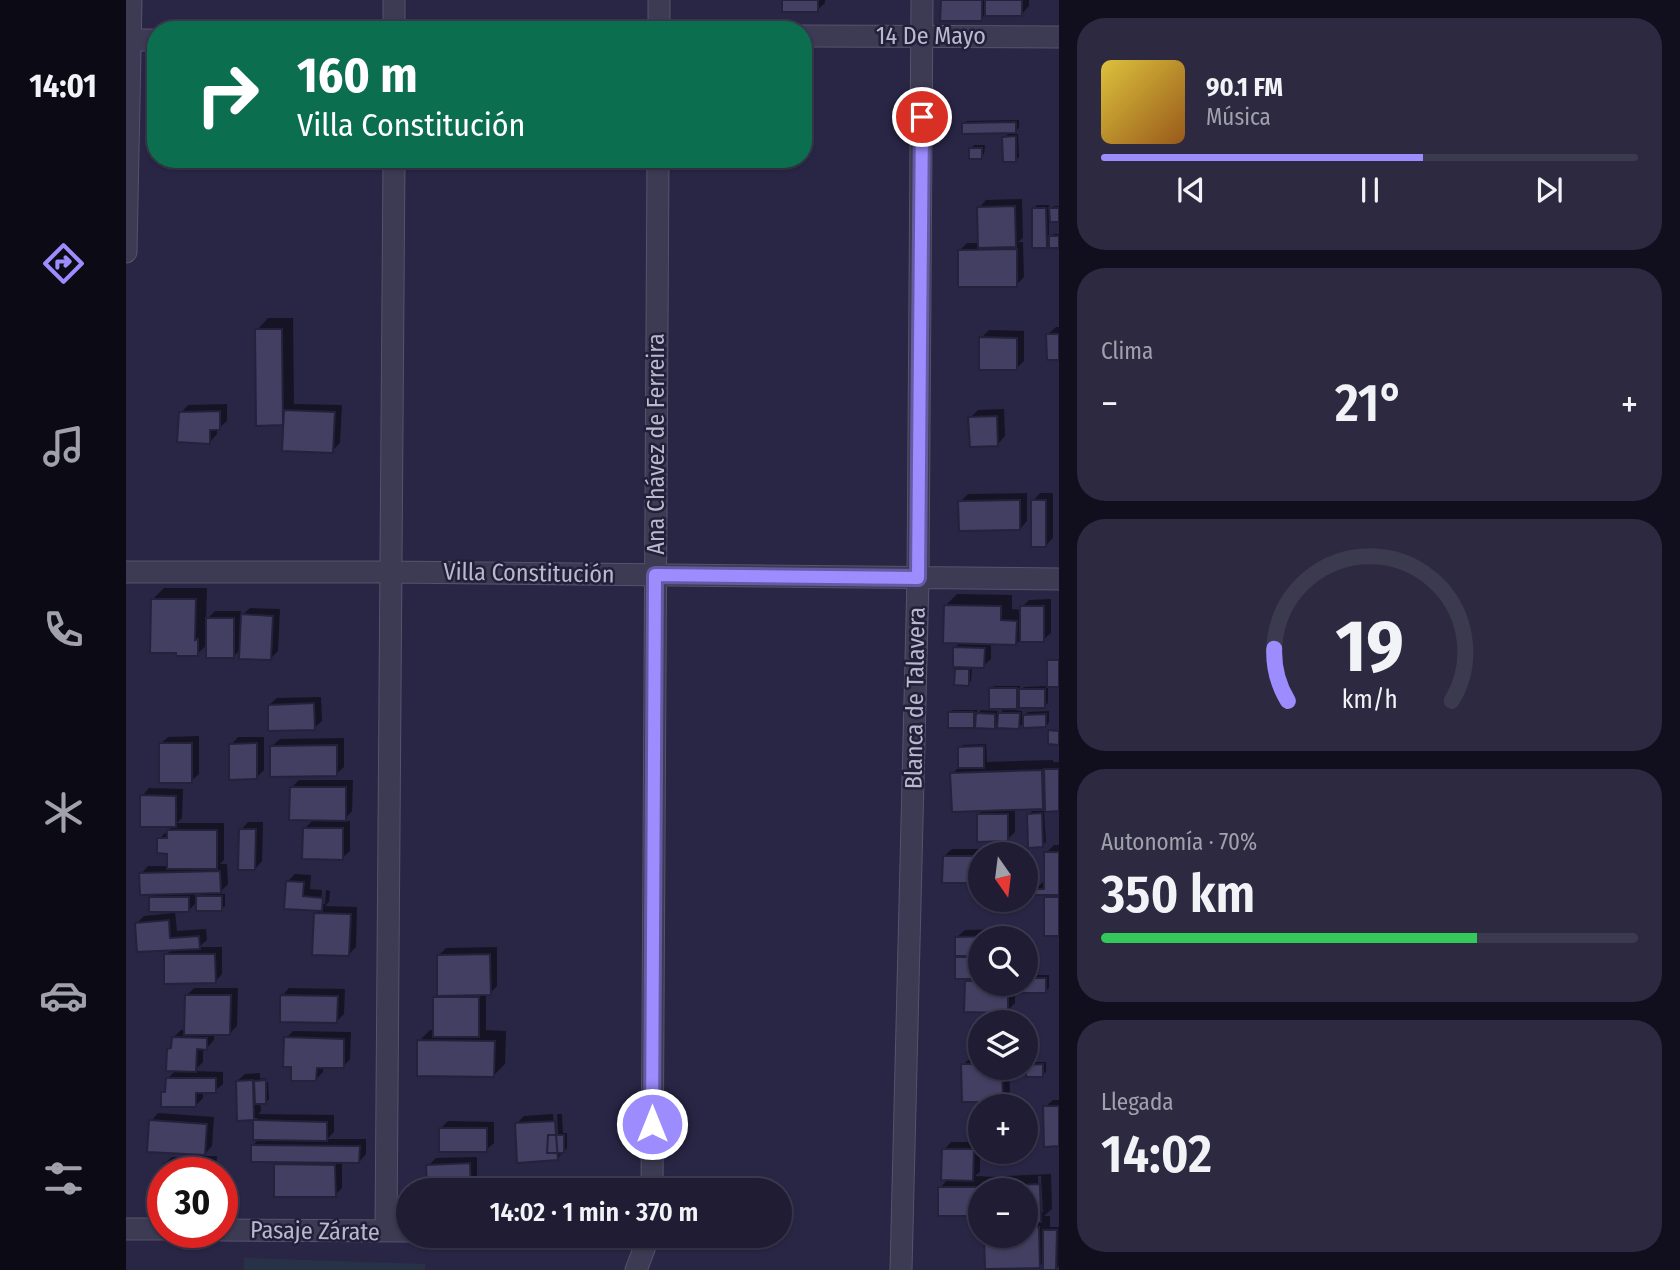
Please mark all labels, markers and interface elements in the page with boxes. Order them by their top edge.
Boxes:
street label: 14 De Mayo [876,22,986,50]
text: 160 m [297,46,418,105]
icon: right [182,49,273,140]
text: 14:01 [29,67,97,105]
text: 90.1 FM [1206,72,1283,103]
pin [892,87,952,147]
icon: arrive [903,98,941,136]
text: Música [1206,103,1271,131]
text: Villa Constitución [297,106,525,144]
icon: previous [1172,171,1210,209]
icon: pause [1351,171,1389,209]
icon: next [1530,171,1568,209]
icon: directions [39,239,88,288]
street label: Ana Chávez de Ferreira [642,333,670,555]
text: Clima [1101,337,1153,365]
text: 21° [1335,372,1404,435]
text: − [1101,381,1118,427]
text: + [1621,381,1638,427]
icon: music [39,422,88,471]
street label: Villa Constitución [443,558,615,588]
text: 19 [1335,603,1404,690]
icon: phone [39,605,88,654]
street label: Blanca de Talavera [899,607,931,789]
text: km/h [1342,685,1397,715]
icon: climate [39,788,88,837]
text: Autonomía · 70% [1101,828,1257,856]
north arrow [968,842,1038,912]
map controls [968,842,1038,1248]
text: 350 km [1101,863,1255,926]
button: search [968,926,1038,996]
icon: car [39,971,88,1020]
button: layers [968,1010,1038,1080]
position arrow [615,1087,689,1161]
text: Llegada [1101,1088,1173,1116]
button: + [968,1094,1038,1164]
text: 14:02 [1101,1123,1212,1186]
icon: filters [39,1154,88,1203]
speed limit sign: 30 [147,1157,238,1248]
button: − [968,1178,1038,1248]
text: 14:02 · 1 min · 370 m [490,1197,698,1228]
street label: Pasaje Zárate [250,1216,380,1246]

